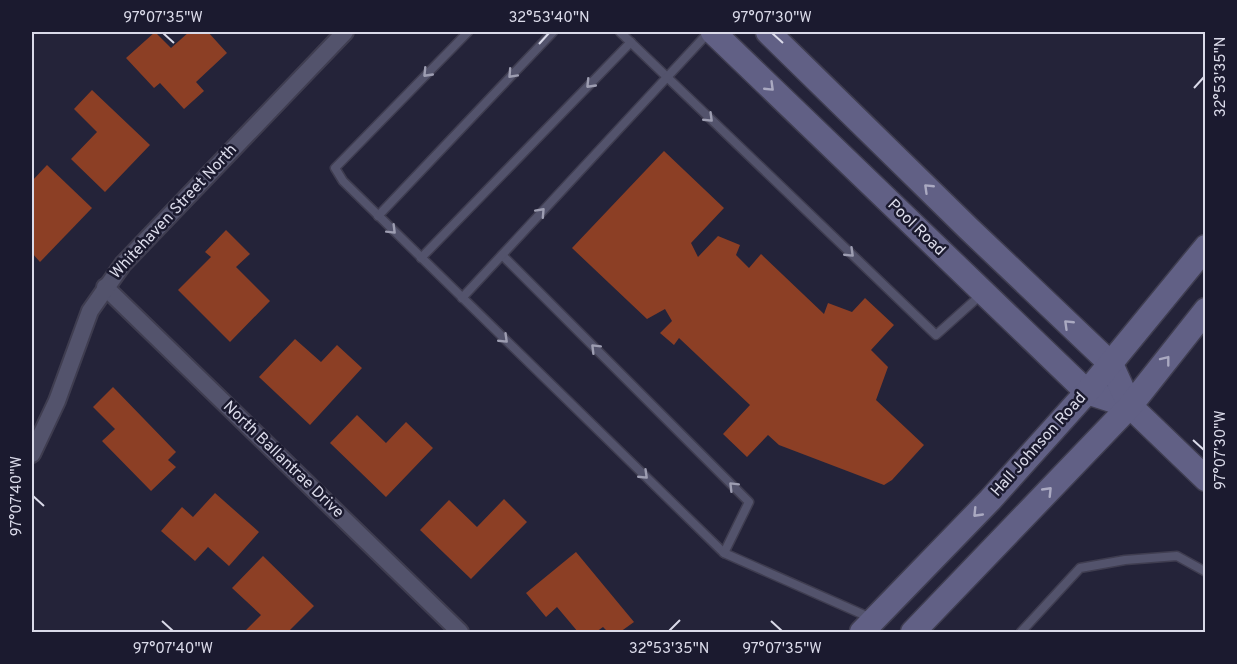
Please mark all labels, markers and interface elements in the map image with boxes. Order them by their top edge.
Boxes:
text: 97°07'35"W [123,9,203,28]
text: 32°53'40"N [508,9,590,28]
text: 97°07'30"W [732,9,812,28]
text: 32°53'35"N [1212,37,1231,117]
one-way arrow [423,67,434,77]
one-way arrow [509,67,520,78]
one-way arrow [586,78,597,88]
one-way arrow [763,80,773,91]
one-way arrow [701,110,712,121]
street label: Whitehaven Street North [106,140,242,284]
one-way arrow [924,185,935,196]
street label: Pool Road [883,195,949,261]
one-way arrow [534,209,545,220]
one-way arrow [385,222,396,233]
one-way arrow [842,245,853,256]
one-way arrow [1065,320,1076,331]
one-way arrow [497,332,507,343]
one-way arrow [591,345,602,355]
one-way arrow [1158,356,1169,367]
street label: Hall Johnson Road [987,389,1091,501]
street label: North Ballantrae Drive [218,397,348,523]
text: 97°07'30"W [1212,410,1231,490]
text: 97°07'40"W [8,456,27,536]
one-way arrow [636,467,647,478]
one-way arrow [730,482,741,493]
one-way arrow [1041,488,1052,498]
one-way arrow [973,507,984,517]
text: 97°07'40"W [133,640,213,659]
text: 32°53'35"N [629,640,709,659]
text: 97°07'35"W [742,640,822,659]

